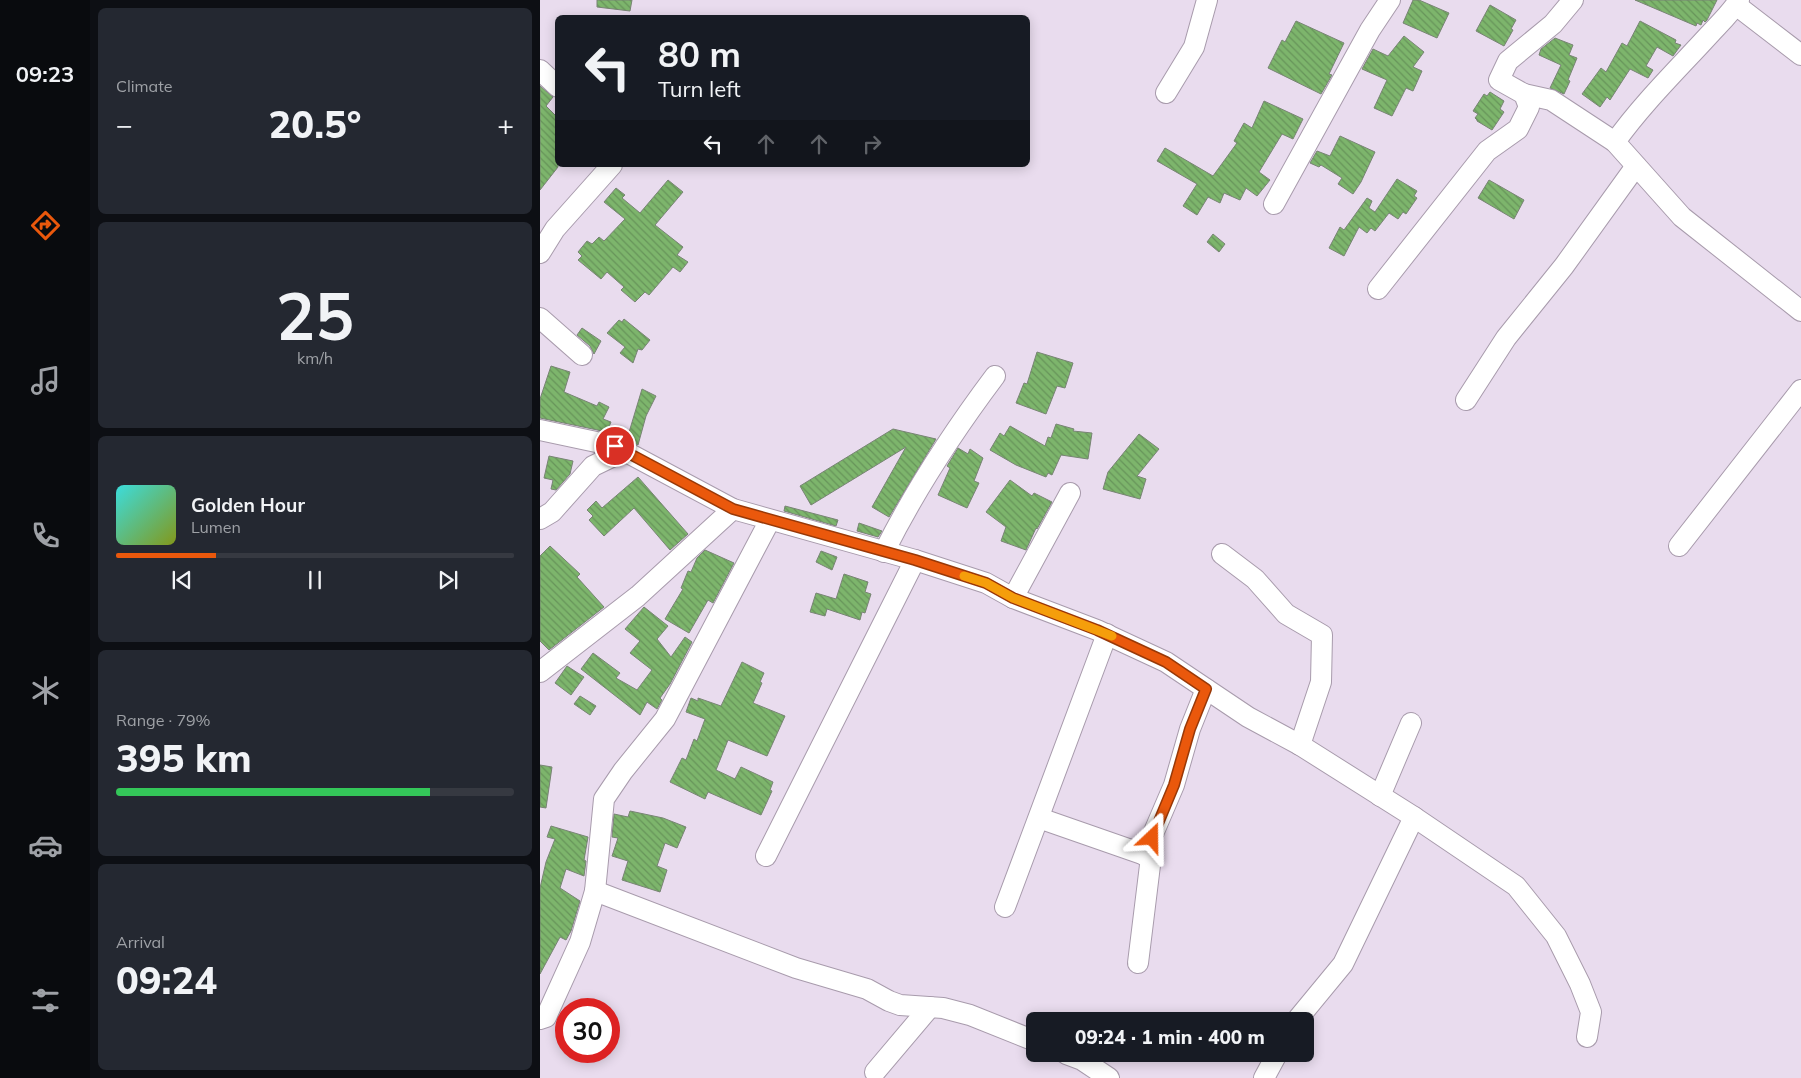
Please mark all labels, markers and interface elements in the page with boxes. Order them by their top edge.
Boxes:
text: 80 m [658,32,741,76]
icon: left [575,35,640,100]
text: 09:23 [16,60,74,88]
text: Turn left [658,75,741,103]
text: Climate [116,76,172,96]
text: 20.5° [269,100,361,148]
text: − [116,107,133,142]
text: + [497,107,514,142]
icon: left [699,130,727,158]
icon: ahead [752,130,780,158]
icon: ahead [805,130,833,158]
icon: right [858,130,886,158]
icon: directions [28,208,63,243]
text: 25 [276,275,354,356]
text: km/h [297,348,333,368]
icon: music [28,363,63,398]
pin [594,425,636,467]
icon: arrive [601,432,629,460]
text: Golden Hour [191,493,305,517]
text: Lumen [191,517,241,537]
icon: phone [28,518,63,553]
icon: previous [168,566,196,594]
icon: pause [301,566,329,594]
icon: next [434,566,462,594]
icon: climate [28,673,63,708]
text: Range · 79% [116,710,211,730]
text: 395 km [116,734,252,782]
position arrow [1125,811,1177,863]
icon: car [28,828,63,863]
text: Arrival [116,932,165,952]
text: 09:24 [116,956,217,1004]
icon: filters [28,983,63,1018]
speed limit sign: 30 [555,998,620,1063]
text: 09:24 · 1 min · 400 m [1075,1025,1265,1049]

